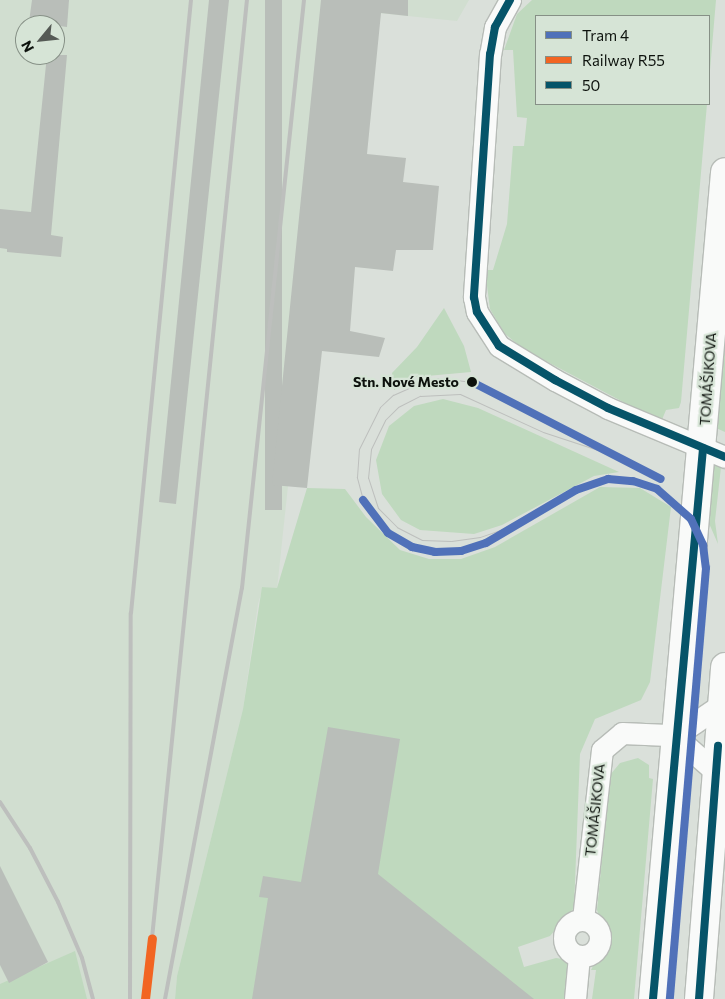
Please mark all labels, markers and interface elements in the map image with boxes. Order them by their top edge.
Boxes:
north arrow [15,15,65,65]
legend [535,15,710,105]
text: Tram 4 [582,26,629,44]
text: N [17,38,37,55]
text: Railway R55 [582,51,665,69]
text: 50 [582,76,600,94]
street label: TOMÁŠIKOVA [696,332,720,426]
marker: Stn. Nové Mesto [463,373,481,391]
place label: Stn. Nové Mesto [353,374,459,390]
street label: TOMÁŠIKOVA [582,763,608,857]

